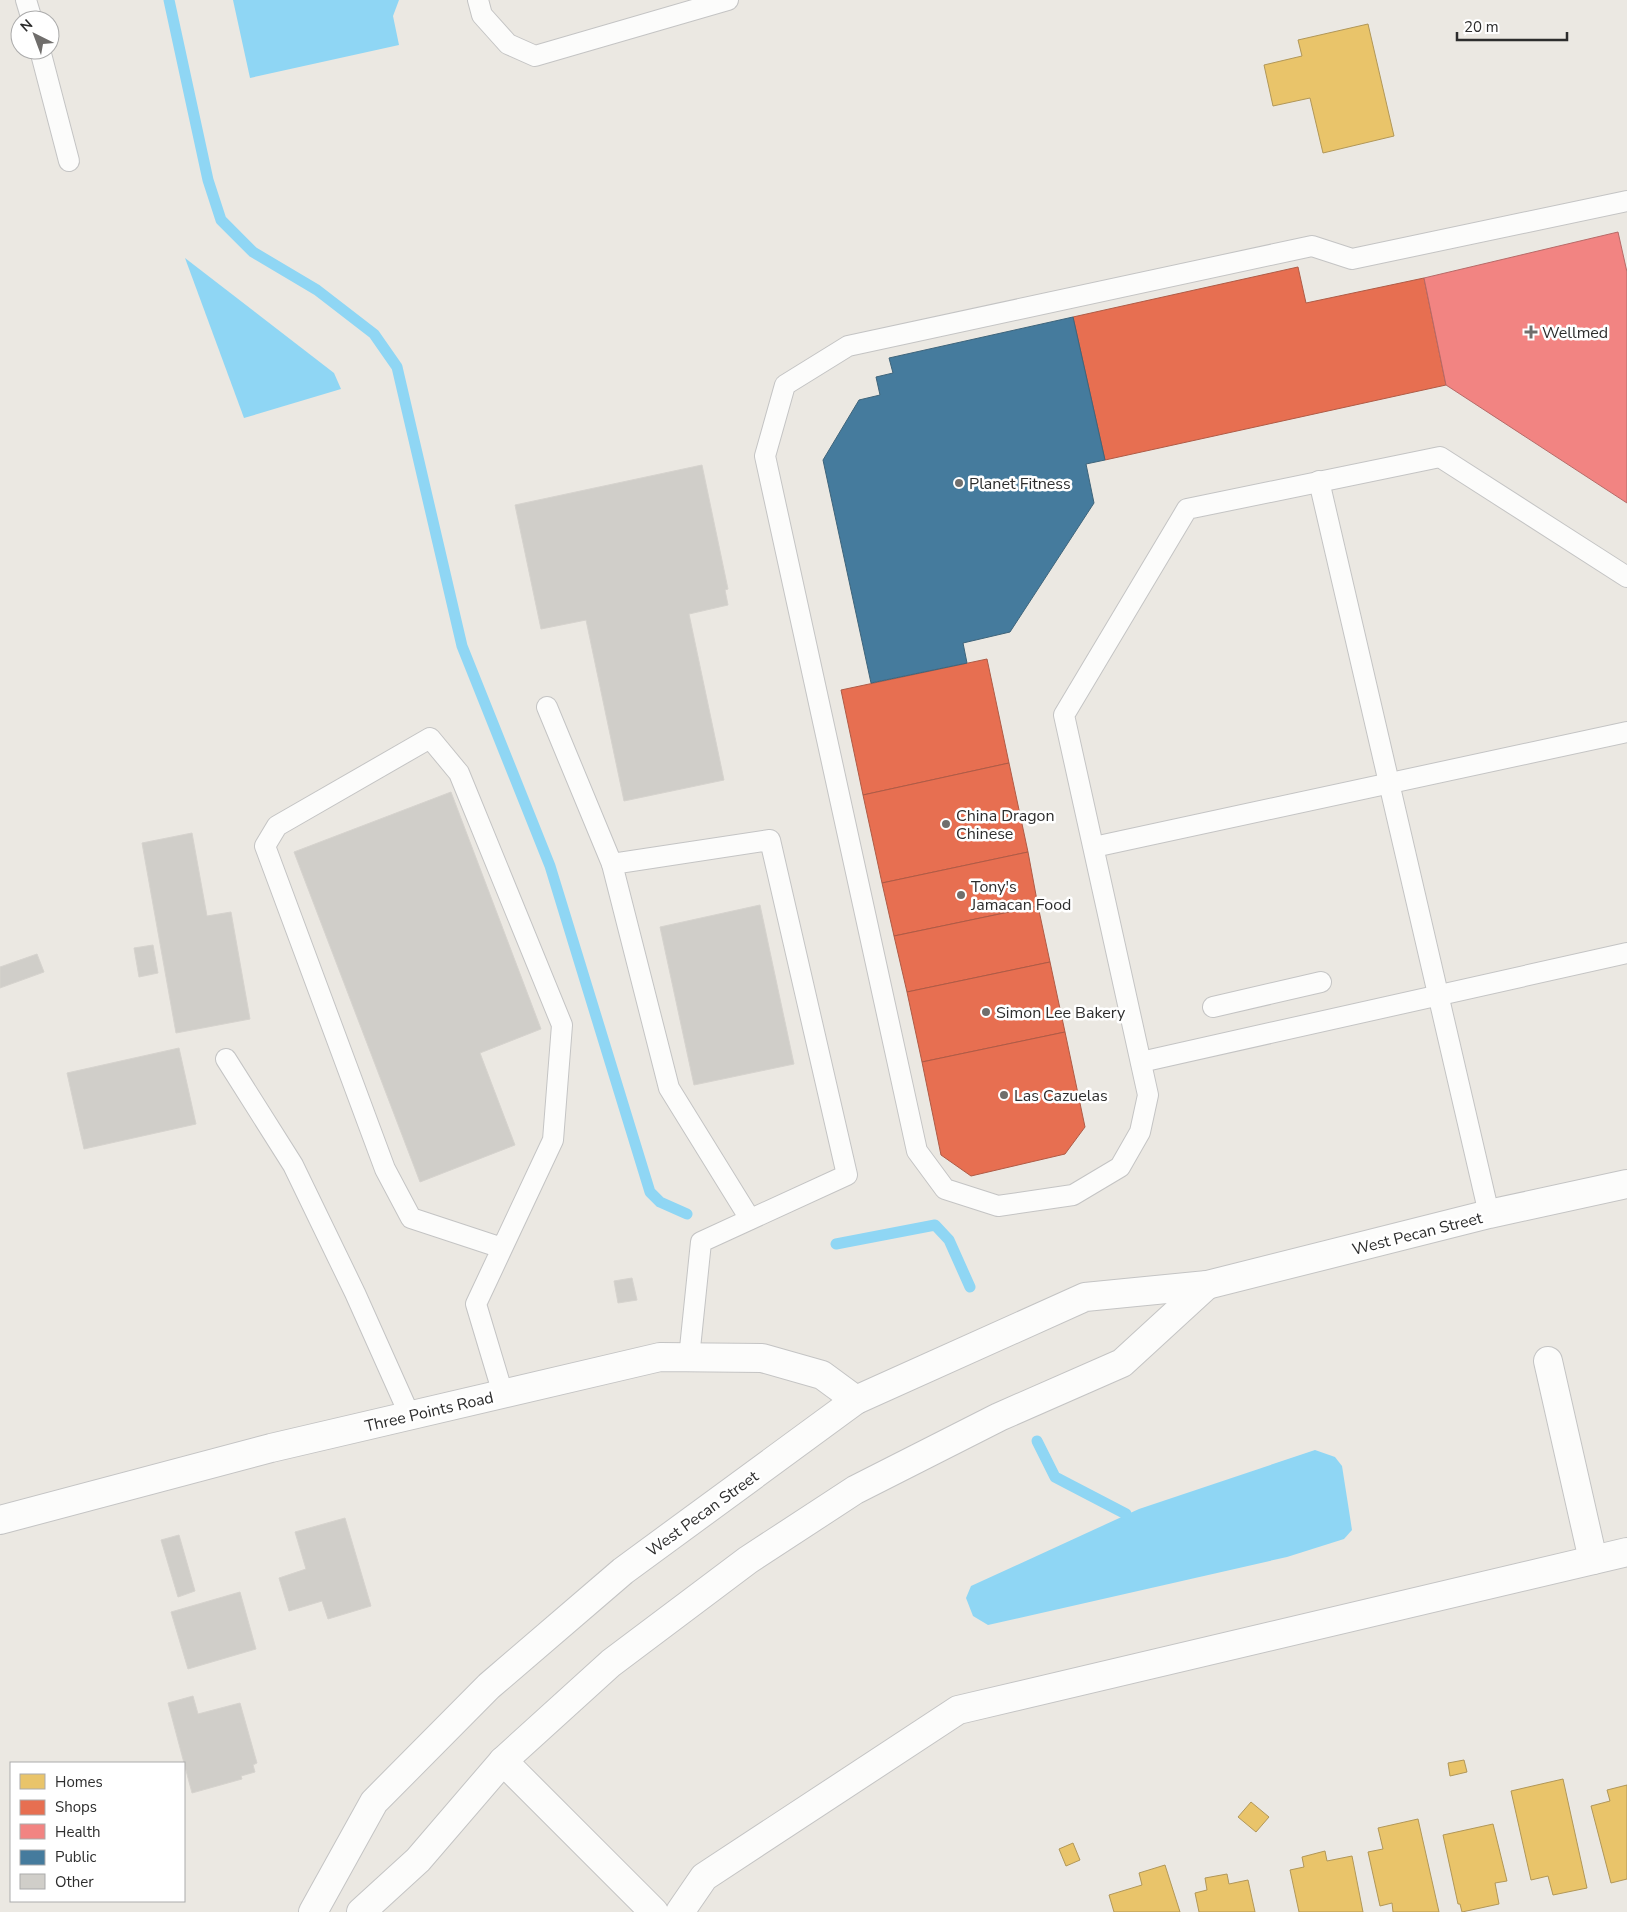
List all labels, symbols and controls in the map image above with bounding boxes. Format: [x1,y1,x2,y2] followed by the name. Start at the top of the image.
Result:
[10,10,60,60] north arrow
[1457,10,1567,42] scale bar
[16,15,37,36] text: N
[1464,17,1499,37] text: 20 m
[1542,322,1608,344] place label: Wellmed
[1524,325,1538,339] marker: Wellmed
[969,473,1071,495] place label: Planet Fitness
[953,477,965,489] marker: Planet Fitness
[956,805,1055,845] place label: China Dragon Chinese
[940,818,952,830] marker: China Dragon Chinese
[970,876,1071,916] place label: Tony's Jamacan Food
[955,889,967,901] marker: Tony's Jamacan Food
[996,1002,1126,1024] place label: Simon Lee Bakery
[980,1006,992,1018] marker: Simon Lee Bakery
[1014,1085,1108,1107] place label: Las Cazuelas
[998,1089,1010,1101] marker: Las Cazuelas
[1350,1207,1485,1261] street label: West Pecan Street
[363,1386,496,1437] street label: Three Points Road
[642,1465,763,1562] street label: West Pecan Street
[10,1762,185,1902] legend
[55,1772,103,1792] text: Homes
[55,1797,97,1817] text: Shops
[55,1822,100,1842] text: Health
[55,1847,96,1867] text: Public
[55,1872,94,1892] text: Other

